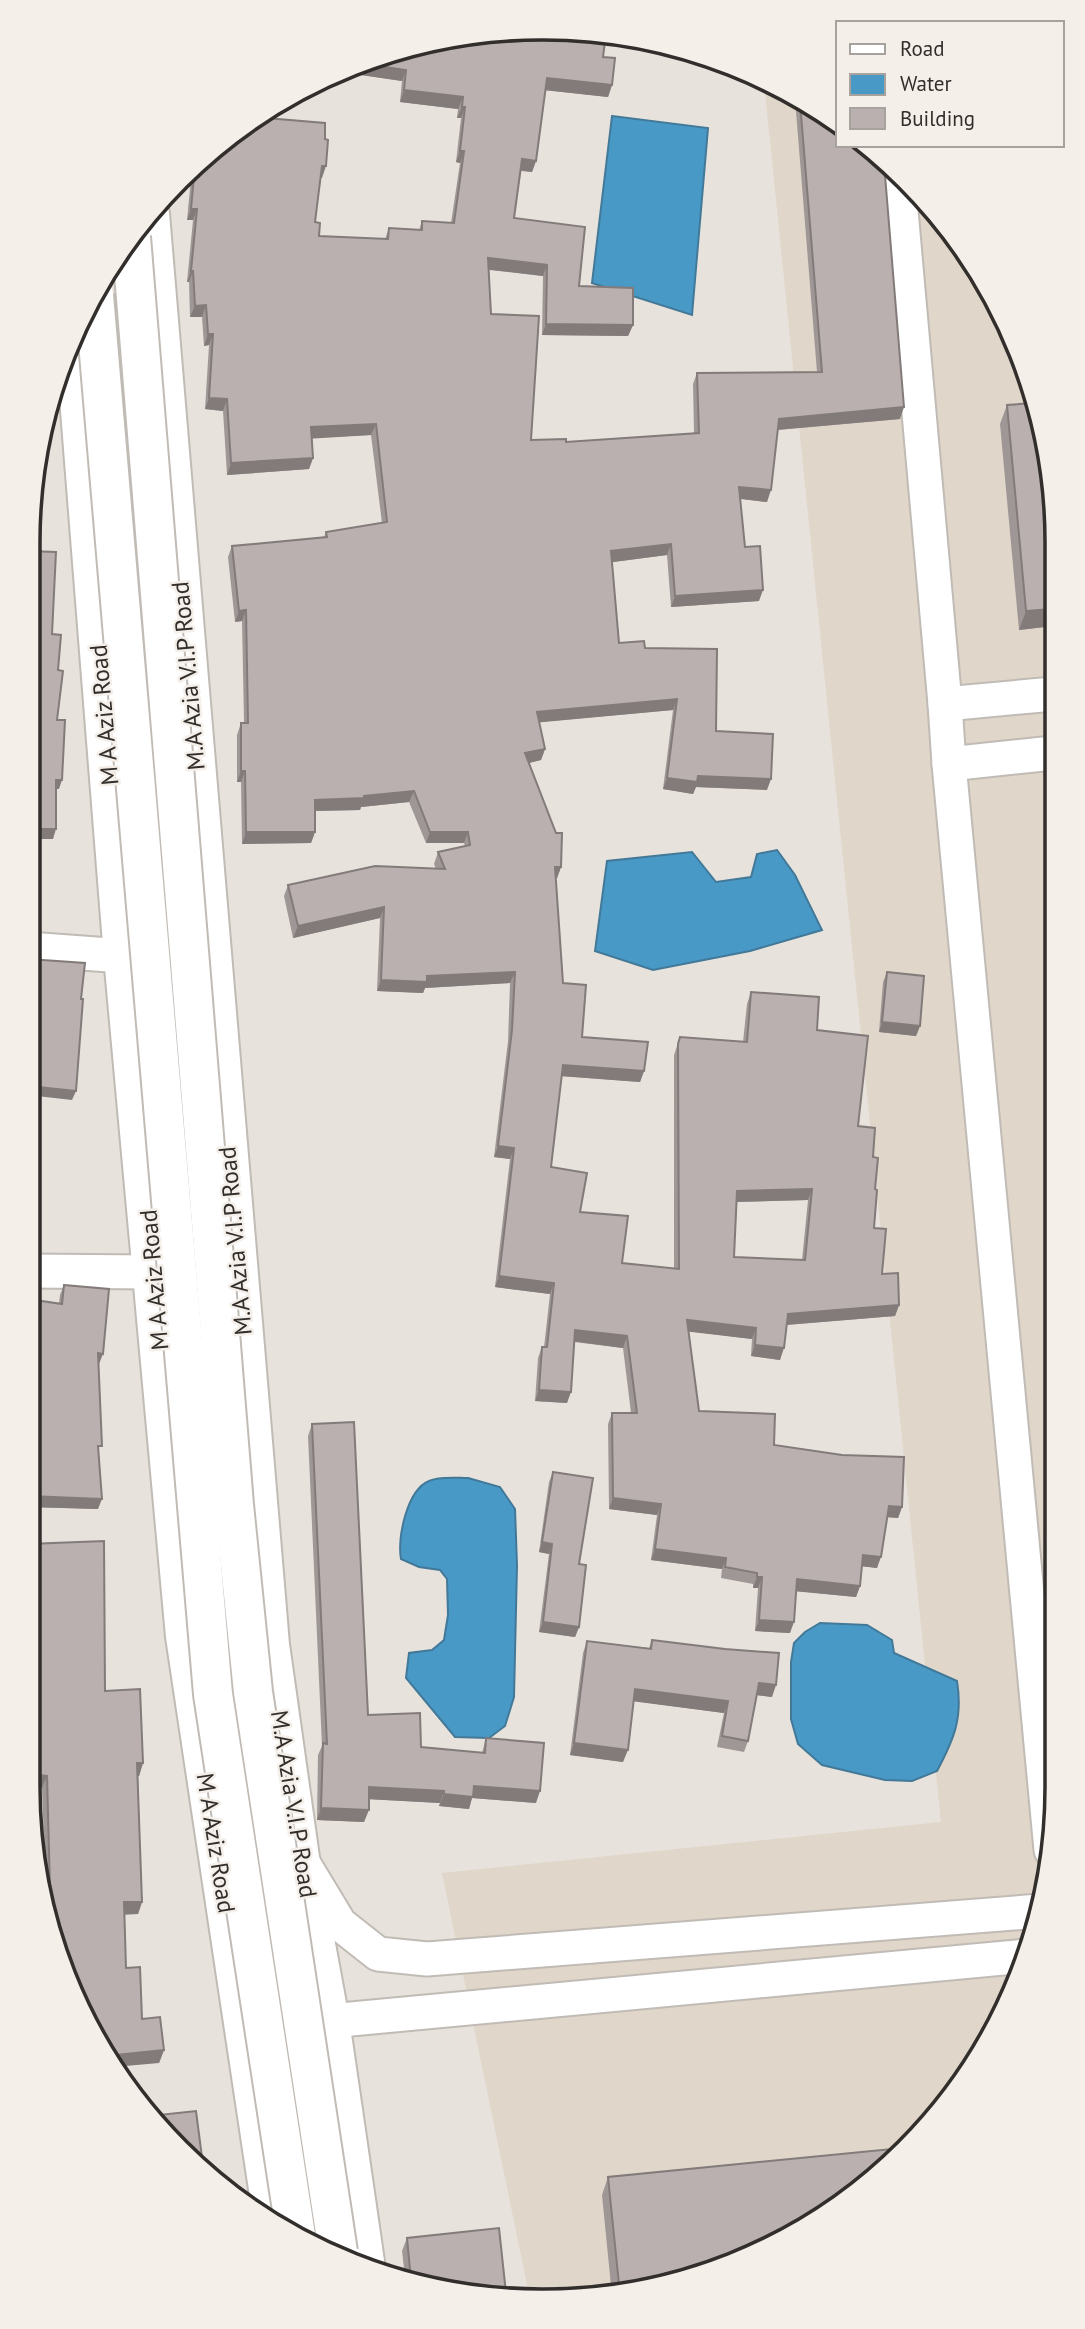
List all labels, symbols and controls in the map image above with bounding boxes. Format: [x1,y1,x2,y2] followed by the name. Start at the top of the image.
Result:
[836,21,1064,147] legend
[900,35,944,62] text: Road
[900,70,952,97] text: Water
[900,105,975,132] text: Building
[164,580,212,772] street label: M.A Azia V.I.P Road
[82,643,126,787] street label: M A Aziz Road
[211,1145,259,1337] street label: M.A Azia V.I.P Road
[132,1208,176,1352] street label: M A Aziz Road
[264,1708,324,1900] street label: M.A Azia V.I.P Road
[190,1771,242,1915] street label: M A Aziz Road

